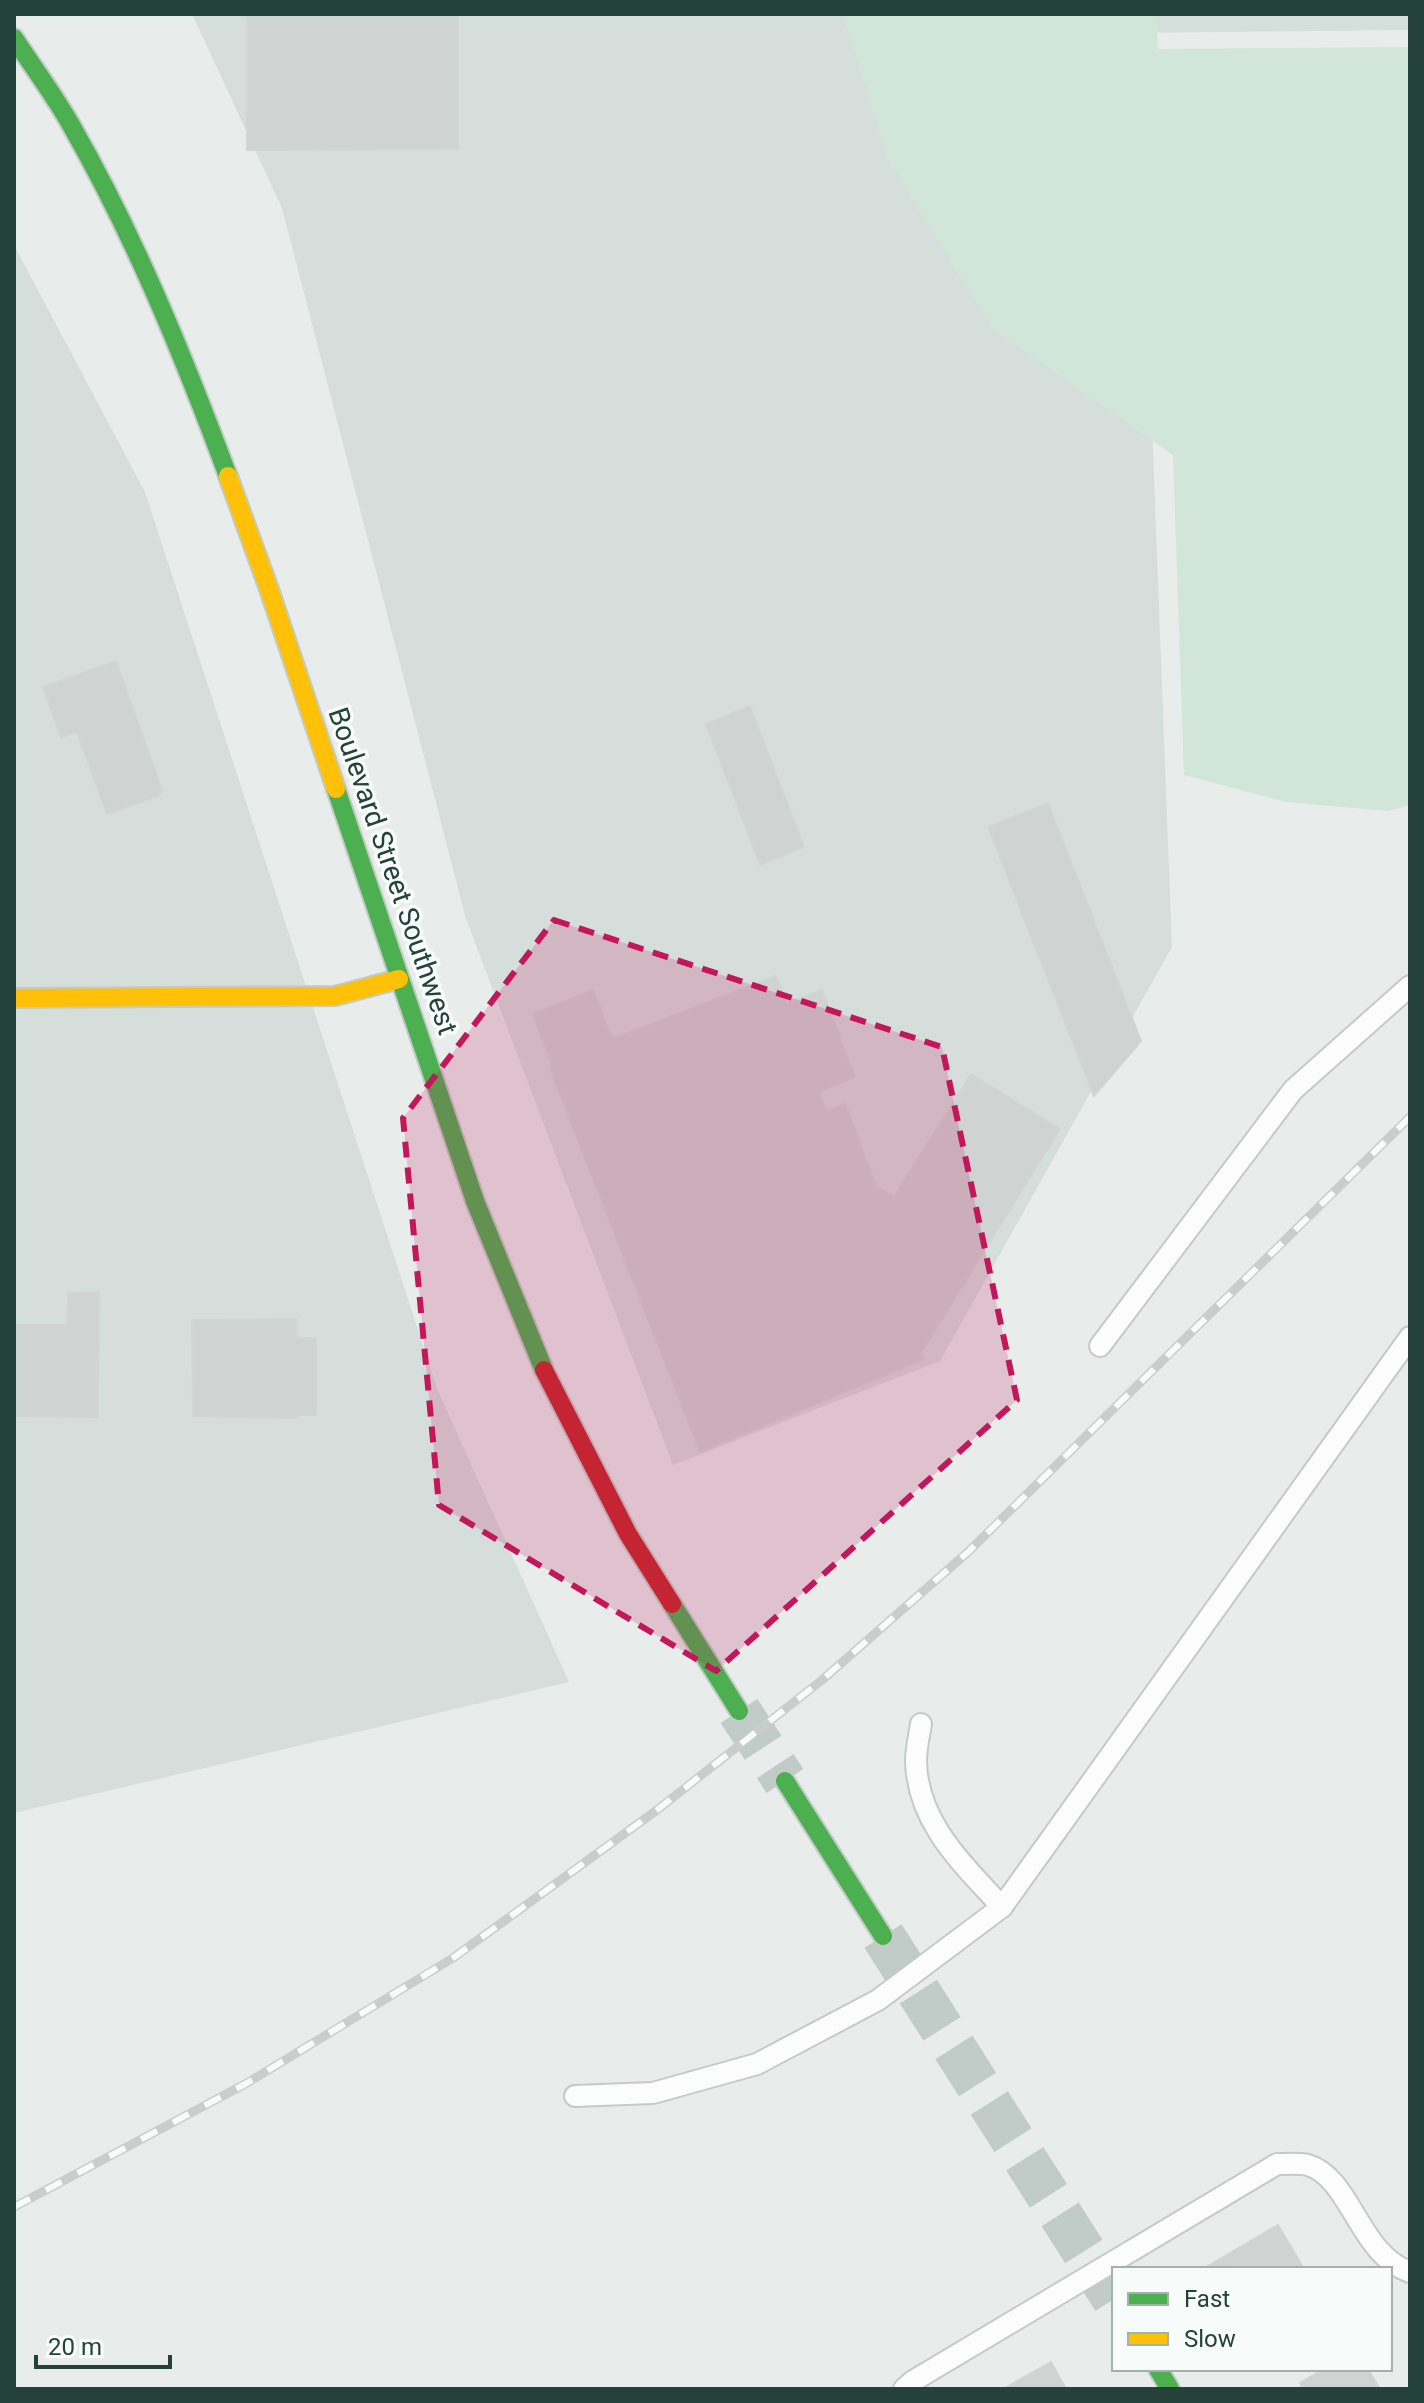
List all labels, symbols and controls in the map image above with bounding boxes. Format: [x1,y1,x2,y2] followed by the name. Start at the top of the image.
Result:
[321,703,465,1039] street label: Boulevard Street Southwest
[1112,2267,1392,2371] legend
[1184,2285,1230,2313] text: Fast
[36,2319,170,2369] scale bar
[1184,2325,1236,2353] text: Slow
[48,2333,102,2361] text: 20 m

